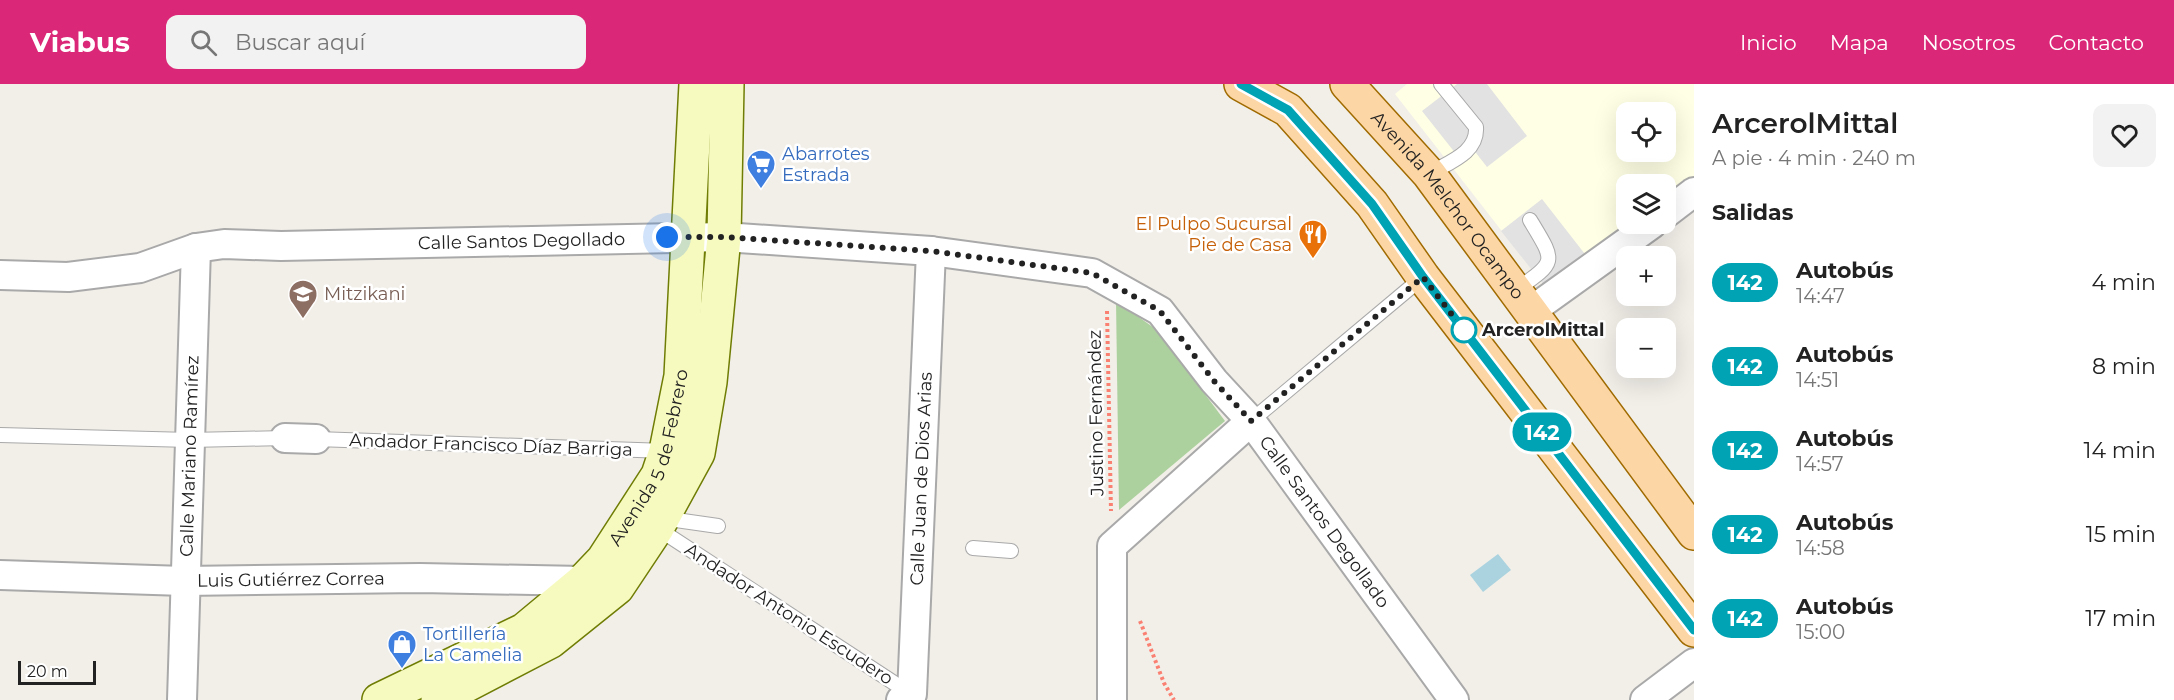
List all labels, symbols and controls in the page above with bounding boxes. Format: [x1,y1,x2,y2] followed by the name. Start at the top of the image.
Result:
[166,15,586,69] search box
[30,25,130,59] text: Viabus
[187,26,220,59] icon: search
[235,29,366,56] text: Buscar aquí
[1740,30,1797,55] text: Inicio
[1830,30,1889,55] text: Mapa
[1922,30,2015,55] text: Nosotros
[2048,30,2144,55] text: Contacto
[1616,102,1676,378] map controls
[1616,102,1676,162] button: locate
[2093,104,2156,167] button: heart
[1712,106,1898,140] text: ArcerolMittal
[1366,107,1529,304] street label: Avenida Melchor Ocampo
[782,143,870,186] place label: Abarrotes Estrada
[1712,146,1916,170] text: A pie · 4 min · 240 m
[745,148,777,190] supermarket icon: Abarrotes Estrada
[1616,174,1676,234] button: layers
[1712,199,1793,226] text: Salidas
[1136,213,1292,256] place label: El Pulpo Sucursal Pie de Casa
[1297,218,1329,260] restaurant icon: El Pulpo Sucursal Pie de Casa
[652,222,682,252] your location
[418,228,625,254] street label: Calle Santos Degollado
[1616,246,1676,306] button: +
[1796,257,1893,284] text: Autobús
[2092,269,2156,296] text: 4 min
[1727,270,1763,295] text: 142
[287,278,319,320] school or university icon: Mitzikani
[324,283,405,305] place label: Mitzikani
[1796,284,1845,308] text: 14:47
[1451,317,1477,343] marker: ArcerolMittal
[1616,318,1676,378] button: −
[1481,319,1604,341] place label: ArcerolMittal
[1084,330,1108,497] street label: Justino Fernández
[1796,341,1893,368] text: Autobús
[2092,353,2156,380] text: 8 min
[1727,354,1763,379] text: 142
[175,355,204,557] street label: Calle Mariano Ramírez
[1796,368,1839,392] text: 14:51
[604,369,692,550] street label: Avenida 5 de Febrero
[906,371,937,586] street label: Calle Juan de Dios Arias
[1508,412,1576,452] line badge: 142
[1524,420,1560,445] text: 142
[1796,425,1893,452] text: Autobús
[349,429,633,461] street label: Andador Francisco Díaz Barriga
[1255,432,1394,612] street label: Calle Santos Degollado
[2084,437,2156,464] text: 14 min
[1727,438,1763,463] text: 142
[1796,452,1844,476] text: 14:57
[1796,509,1893,536] text: Autobús
[2086,521,2156,548] text: 15 min
[1727,522,1763,547] text: 142
[1796,536,1845,560] text: 14:58
[681,538,897,690] street label: Andador Antonio Escudero
[197,567,385,592] street label: Luis Gutiérrez Correa
[1796,593,1893,620] text: Autobús
[2085,605,2156,632] text: 17 min
[1727,606,1763,631] text: 142
[1796,620,1845,644] text: 15:00
[423,623,522,666] place label: Tortillería La Camelia
[386,628,418,670] shop icon: Tortillería La Camelia
[18,658,96,686] scale bar
[27,662,68,681] text: 20 m

